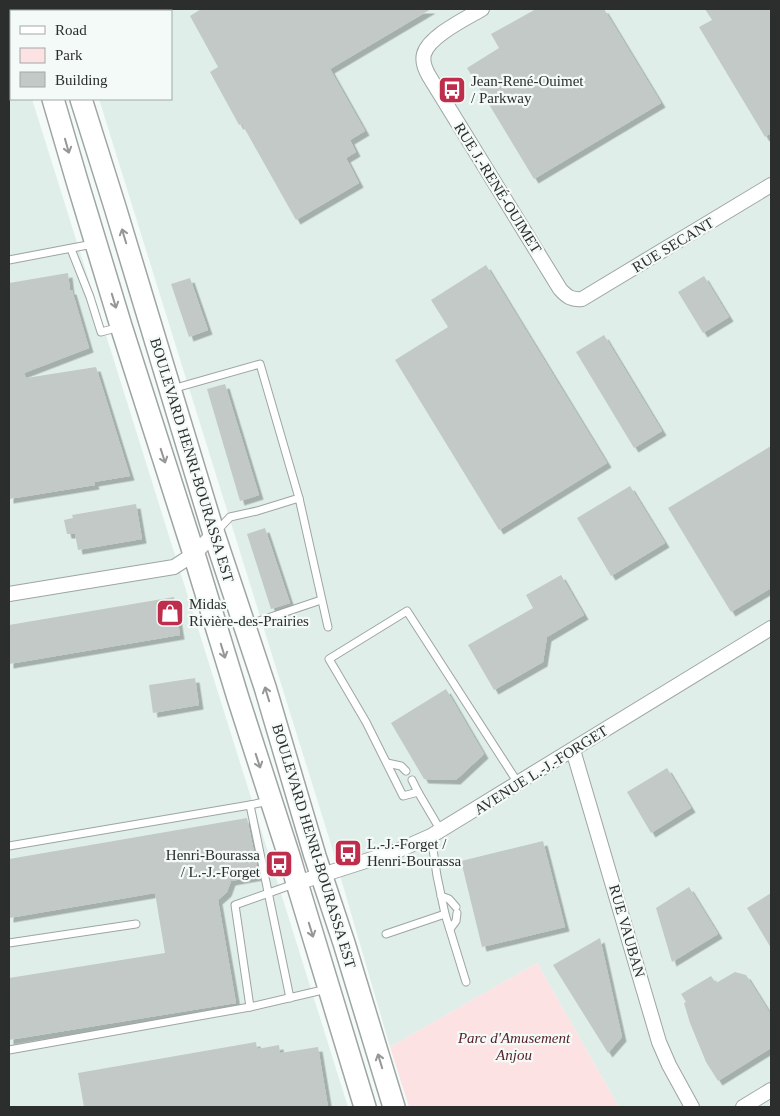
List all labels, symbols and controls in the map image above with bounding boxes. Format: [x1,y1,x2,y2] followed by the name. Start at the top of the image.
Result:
[10,10,172,100] legend
[55,22,87,38] text: Road
[55,47,83,63] text: Park
[55,72,108,88] text: Building
[471,73,584,106] place label: Jean-René-Ouimet / Parkway
[437,75,467,105] bus stop icon: Jean-René-Ouimet / Parkway
[451,120,545,256] street label: RUE J.-RENÉ-OUIMET
[62,137,72,153] one-way arrow
[629,214,717,276] street label: RUE SECANT
[119,229,128,245] one-way arrow
[109,293,119,309] one-way arrow
[147,336,237,584] street label: BOULEVARD HENRI-BOURASSA EST
[159,448,168,463] one-way arrow
[189,596,309,629] place label: Midas Rivière-des-Prairies
[155,598,185,628] shop icon: Midas Rivière-des-Prairies
[219,642,229,658] one-way arrow
[261,686,271,702] one-way arrow
[269,722,359,970] street label: BOULEVARD HENRI-BOURASSA EST
[471,722,611,818] street label: AVENUE L.-J.-FORGET
[254,753,264,769] one-way arrow
[367,836,461,869] place label: L.-J.-Forget / Henri-Bourassa
[333,838,363,868] bus stop icon: L.-J.-Forget / Henri-Bourassa
[166,847,261,880] place label: Henri-Bourassa / L.-J.-Forget
[264,849,294,879] bus stop icon: Henri-Bourassa / L.-J.-Forget
[606,883,648,979] street label: RUE VAUBAN
[306,922,316,938] one-way arrow
[457,1030,571,1063] park label: Parc d'Amusement Anjou
[374,1053,384,1069] one-way arrow

